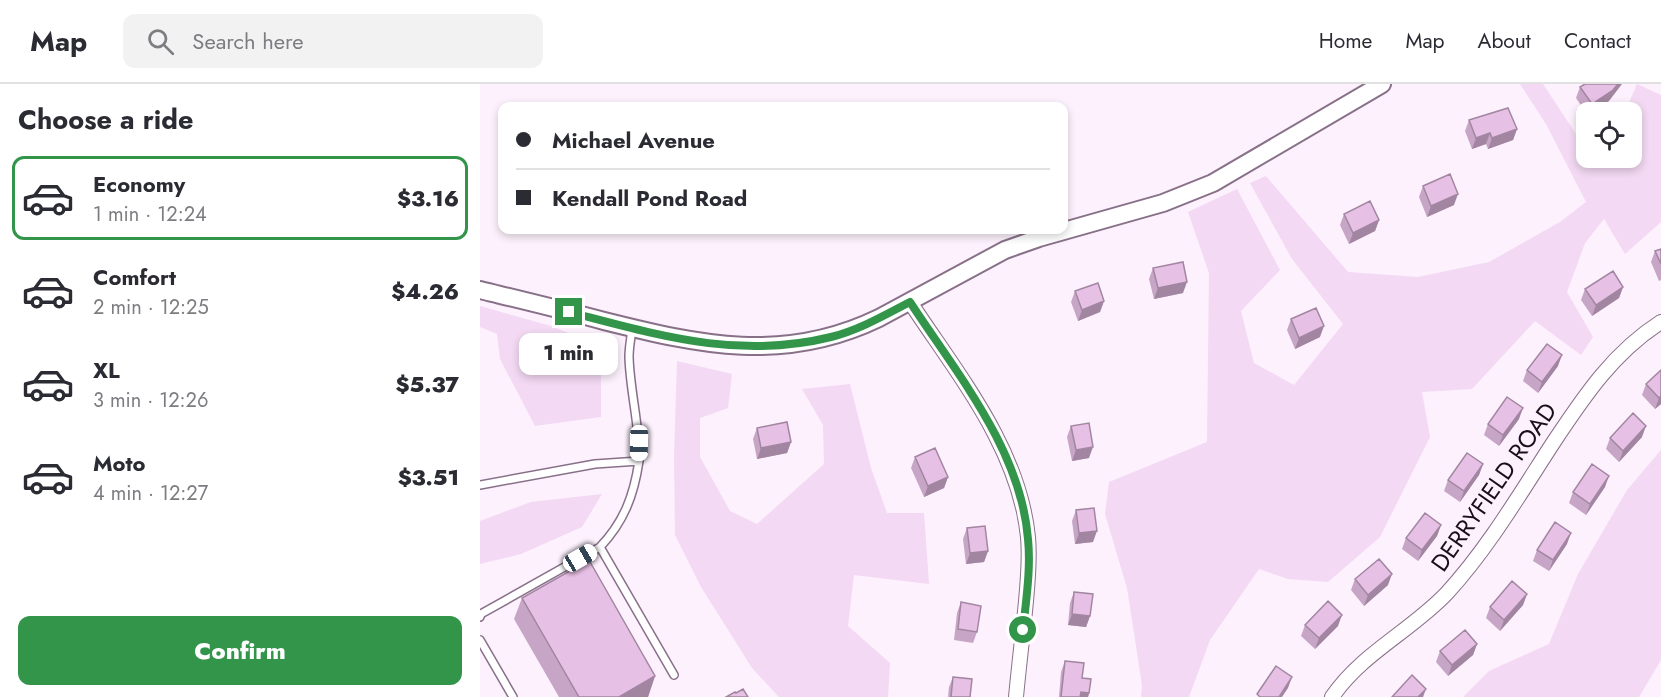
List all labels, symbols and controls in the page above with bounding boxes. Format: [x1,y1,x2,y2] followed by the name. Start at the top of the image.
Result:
[123,14,543,68] search box
[30,21,87,62] text: Map
[144,25,177,58] icon: search
[192,25,304,57] text: Search here
[1319,26,1372,56] text: Home
[1405,26,1445,56] text: Map
[1478,26,1531,56] text: About
[1564,26,1631,56] text: Contact
[18,100,193,139] text: Choose a ride
[1576,102,1642,168] map controls
[1576,102,1642,168] button: locate
[552,124,715,156] text: Michael Avenue
[93,168,185,200] text: Economy
[21,171,75,225] icon: car
[397,182,459,214] text: $3.16
[552,182,747,214] text: Kendall Pond Road
[93,200,207,229] text: 1 min · 12:24
[93,261,176,293] text: Comfort
[21,264,75,318] icon: car
[391,275,459,307] text: $4.26
[93,293,209,322] text: 2 min · 12:25
[555,298,582,325] route end
[520,333,618,375] callout: 1 min
[543,339,594,368] text: 1 min
[93,354,120,386] text: XL
[21,357,75,411] icon: car
[396,368,459,400] text: $5.37
[93,386,209,415] text: 3 min · 12:26
[1422,395,1565,578] street label: DERRYFIELD ROAD
[630,425,648,461] car
[93,447,146,479] text: Moto
[21,450,75,504] icon: car
[398,461,459,493] text: $3.51
[93,479,208,508] text: 4 min · 12:27
[560,541,600,575] car
[18,616,462,685] button: Confirm
[1009,616,1036,643] route start

